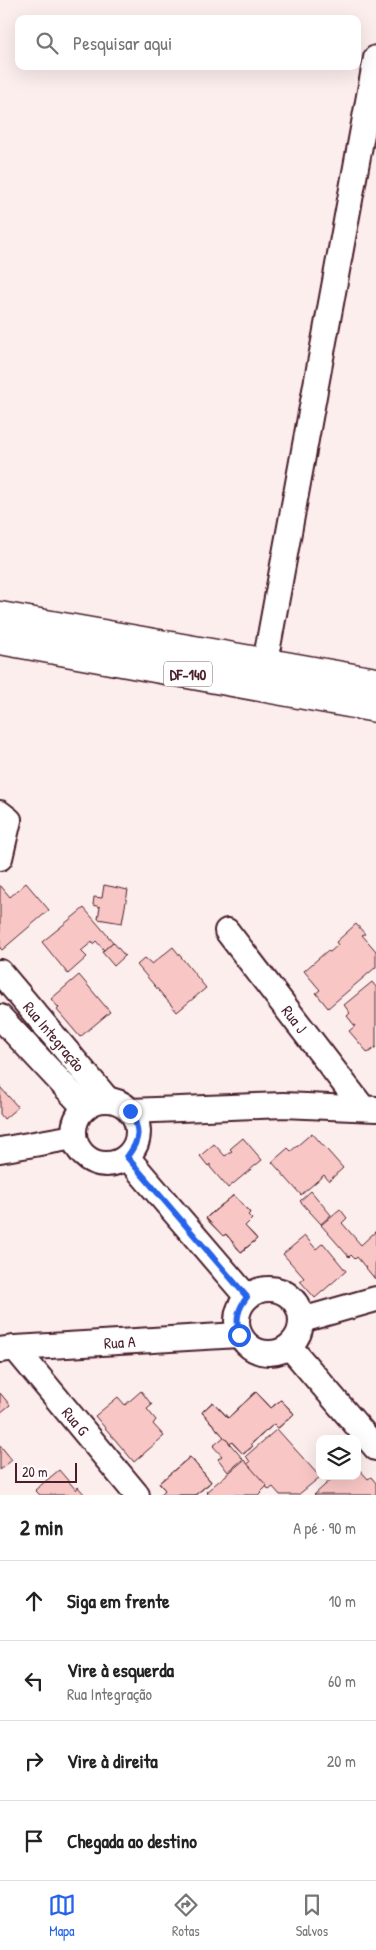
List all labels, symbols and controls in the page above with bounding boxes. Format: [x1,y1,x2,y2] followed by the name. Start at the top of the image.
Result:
[15,15,361,70] search box
[33,29,61,57] icon: search
[73,30,172,56] text: Pesquisar aqui
[164,662,212,686] road number: DF-140
[18,997,90,1076] street label: Rua Integração
[277,1001,312,1038] street label: Rua J
[119,1100,142,1123] route end
[228,1324,251,1347] route start
[103,1330,136,1354] street label: Rua A
[57,1402,94,1440] street label: Rua G
[316,1435,361,1480] map controls
[316,1435,361,1480] button: layers
[15,1460,78,1483] scale bar
[22,1462,48,1481] text: 20 m
[20,1513,63,1542] text: 2 min
[293,1517,356,1539] text: A pé · 90 m
[20,1587,48,1615] icon: ahead
[67,1588,170,1614] text: Siga em frente
[328,1590,356,1612] text: 10 m
[67,1657,174,1683] text: Vire à esquerda
[20,1667,48,1695] icon: left
[328,1670,356,1692] text: 60 m
[67,1683,152,1705] text: Rua Integração
[20,1747,48,1775] icon: right
[67,1748,158,1774] text: Vire à direita
[327,1750,356,1772] text: 20 m
[20,1827,48,1855] icon: arrive
[67,1828,197,1854] text: Chegada ao destino
[48,1891,76,1940] tab: Mapa
[172,1891,200,1940] tab: Rotas
[296,1891,328,1940] tab: Salvos

